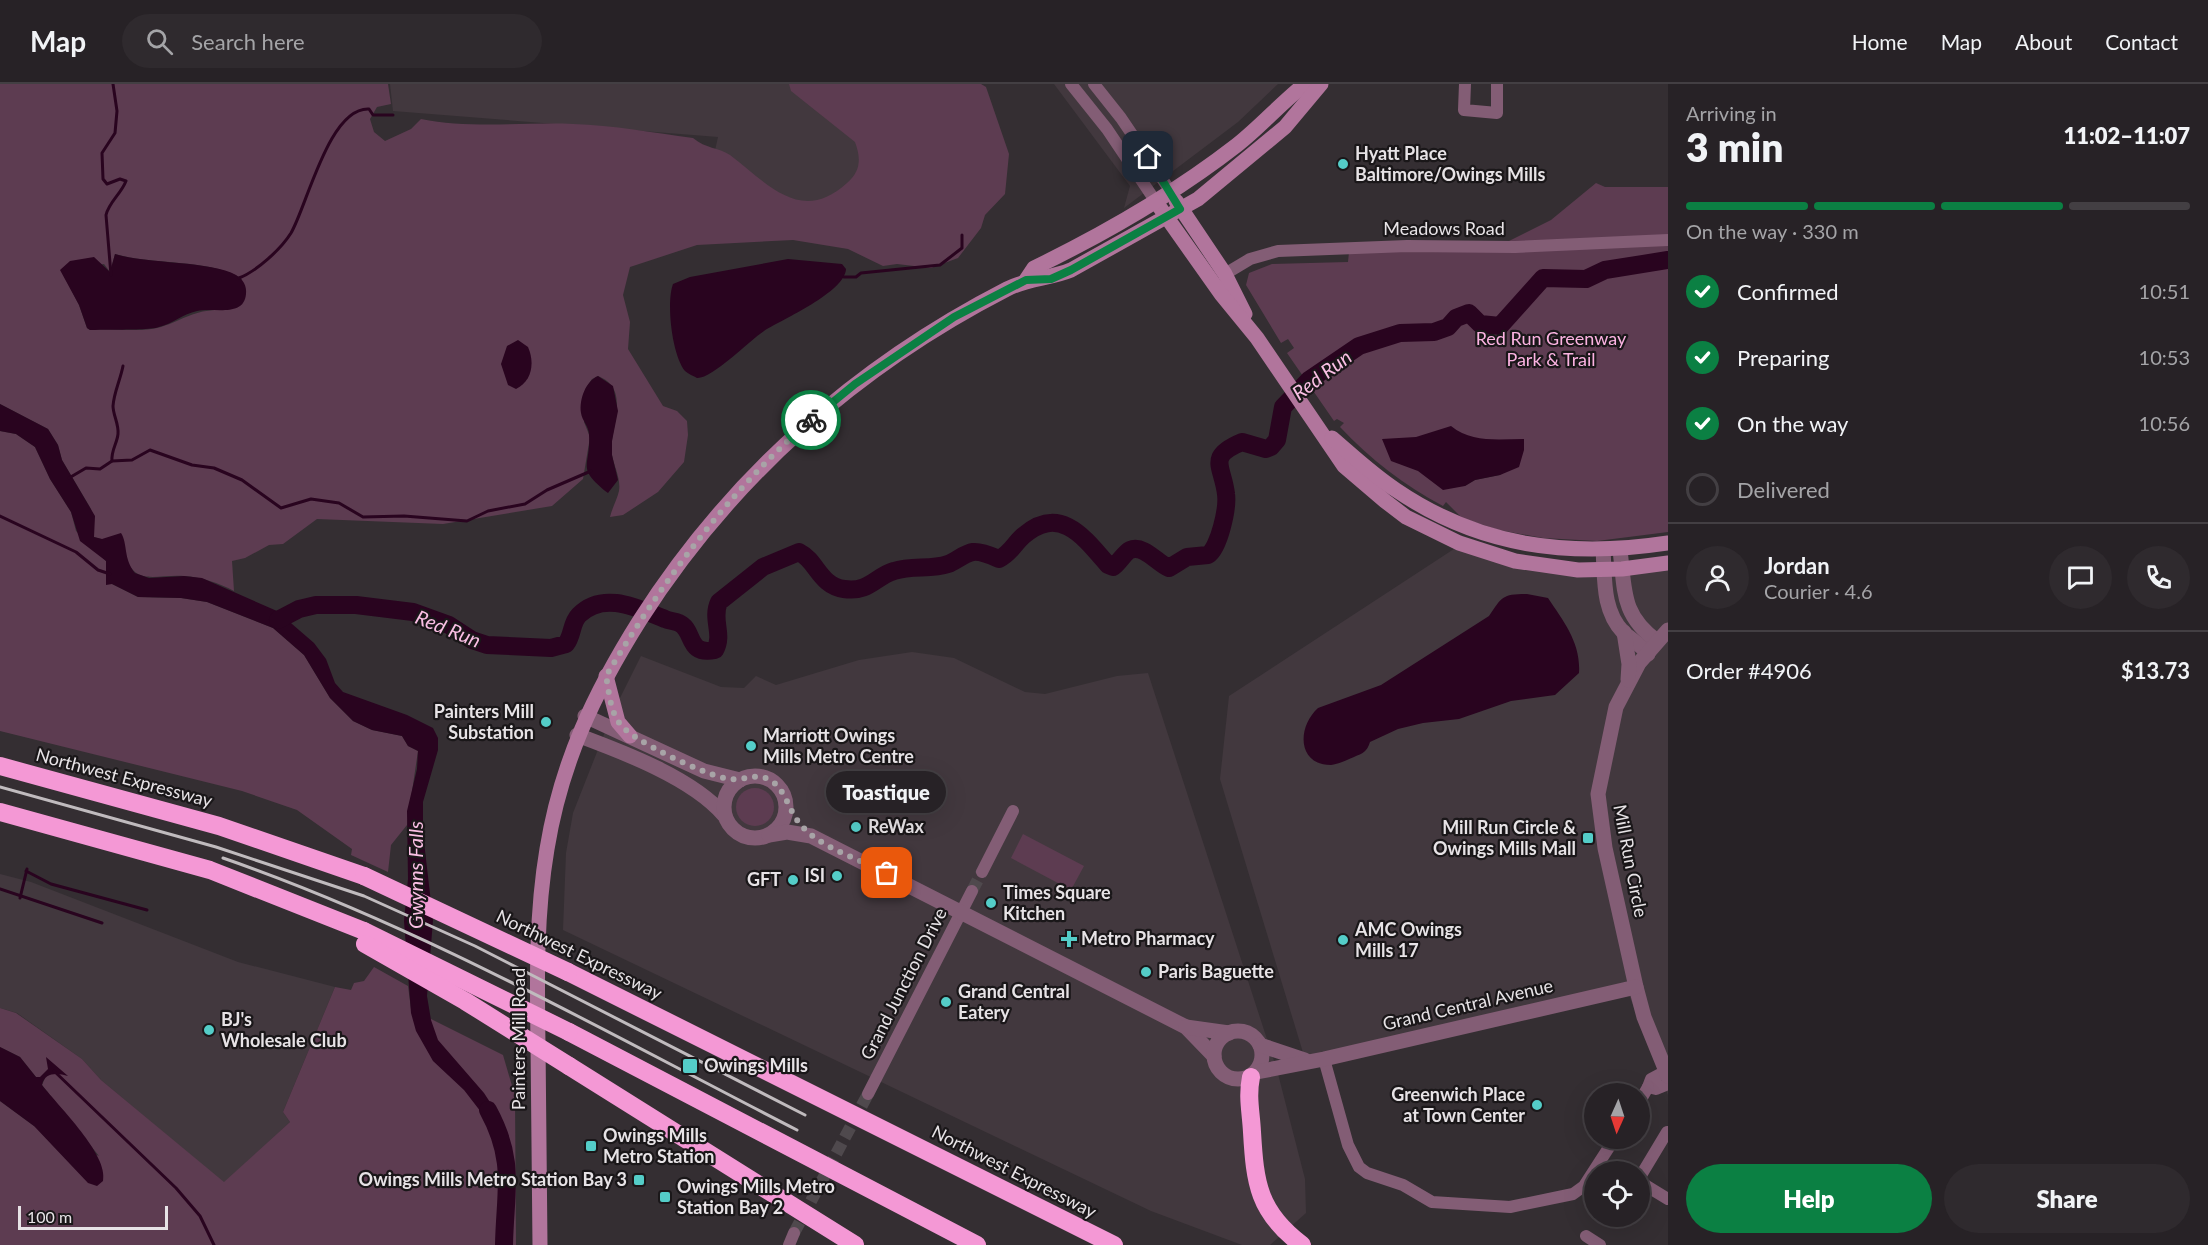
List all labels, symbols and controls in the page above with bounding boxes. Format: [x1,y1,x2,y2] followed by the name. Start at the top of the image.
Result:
[122,14,542,68] search box
[30,24,86,58] text: Map
[143,25,176,58] icon: search
[191,28,305,55] text: Search here
[1852,29,1908,54] text: Home
[1941,29,1982,54] text: Map
[2015,29,2072,54] text: About
[2105,29,2178,54] text: Contact
[1686,101,1777,125] text: Arriving in
[2064,122,2190,149] text: 11:02–11:07
[1686,124,1783,170] text: 3 min
[1122,131,1173,182] pin
[1131,140,1164,173] icon: home
[1355,142,1545,185] place label: Hyatt Place Baltimore/Owings Mills
[1336,157,1350,171] marker: Hyatt Place Baltimore/Owings Mills
[1383,217,1505,239] street label: Meadows Road
[1686,219,1859,243] text: On the way · 330 m
[1686,275,1719,308] icon: check
[1737,278,1839,305] text: Confirmed
[2139,279,2190,303] text: 10:51
[1476,327,1627,370] park label: Red Run Greenway Park & Trail
[1686,341,1719,374] icon: check
[1287,344,1356,404] water label: Red Run
[1737,344,1829,371] text: Preparing
[2139,345,2190,369] text: 10:53
[781,390,841,450] courier
[795,404,828,437] icon: bike
[1686,407,1719,440] icon: check
[1737,410,1848,437] text: On the way
[2139,411,2190,435] text: 10:56
[1737,476,1830,503] text: Delivered
[1686,546,1749,609] button: person
[2049,546,2112,609] button: chat
[2127,546,2190,609] button: phone
[1764,552,1830,579] text: Jordan
[1764,579,1873,603] text: Courier · 4.6
[412,604,485,652] water label: Red Run
[1686,657,1812,684] text: Order #4906
[2121,657,2190,684] text: $13.73
[434,700,534,743] place label: Painters Mill Substation
[539,715,553,729] marker: Painters Mill Substation
[763,724,914,767] place label: Marriott Owings Mills Metro Centre
[744,739,758,753] marker: Marriott Owings Mills Metro Centre
[34,743,216,811] street label: Northwest Expressway
[827,771,947,813] callout: Toastique
[842,780,930,804] text: Toastique
[1609,803,1653,919] street label: Mill Run Circle
[868,815,924,837] place label: ReWax
[1433,816,1576,859] place label: Mill Run Circle & Owings Mills Mall
[849,820,863,834] marker: ReWax
[403,821,427,929] water label: Gwynns Falls
[1581,831,1595,845] marker: Mill Run Circle & Owings Mills Mall
[861,847,912,898] pin
[870,856,903,889] icon: bag
[804,864,825,886] place label: ISI
[747,868,781,890] place label: GFT
[830,869,844,883] marker: ISI
[786,873,800,887] marker: GFT
[1003,881,1111,924] place label: Times Square Kitchen
[984,896,998,910] marker: Times Square Kitchen
[493,904,667,1004] street label: Northwest Expressway
[855,904,951,1063] street label: Grand Junction Drive
[1354,918,1462,961] place label: AMC Owings Mills 17
[1081,927,1215,949] place label: Metro Pharmacy
[1062,932,1076,946] marker: Metro Pharmacy
[1336,933,1350,947] marker: AMC Owings Mills 17
[1158,960,1274,982] place label: Paris Baguette
[1139,965,1153,979] marker: Paris Baguette
[507,968,529,1110] street label: Painters Mill Road
[1381,974,1555,1034] street label: Grand Central Avenue
[958,980,1070,1023] place label: Grand Central Eatery
[939,995,953,1009] marker: Grand Central Eatery
[221,1008,347,1051] place label: BJ's Wholesale Club
[202,1023,216,1037] marker: BJ's Wholesale Club
[704,1054,808,1076] place label: Owings Mills
[681,1057,699,1075] marker: Owings Mills
[1391,1083,1525,1126] place label: Greenwich Place at Town Center
[1584,1083,1650,1149] north arrow
[1584,1083,1650,1227] map controls
[1530,1098,1544,1112] marker: Greenwich Place at Town Center
[928,1120,1101,1223] street label: Northwest Expressway
[603,1124,714,1167] place label: Owings Mills Metro Station
[584,1139,598,1153] marker: Owings Mills Metro Station
[1584,1161,1650,1227] button: locate
[1686,1164,1932,1233] button: Help
[1944,1164,2190,1233] button: Share
[359,1168,627,1190] place label: Owings Mills Metro Station Bay 3
[632,1173,646,1187] marker: Owings Mills Metro Station Bay 3
[677,1175,835,1218] place label: Owings Mills Metro Station Bay 2
[658,1190,672,1204] marker: Owings Mills Metro Station Bay 2
[18,1203,168,1230] scale bar
[27,1207,72,1226] text: 100 m

